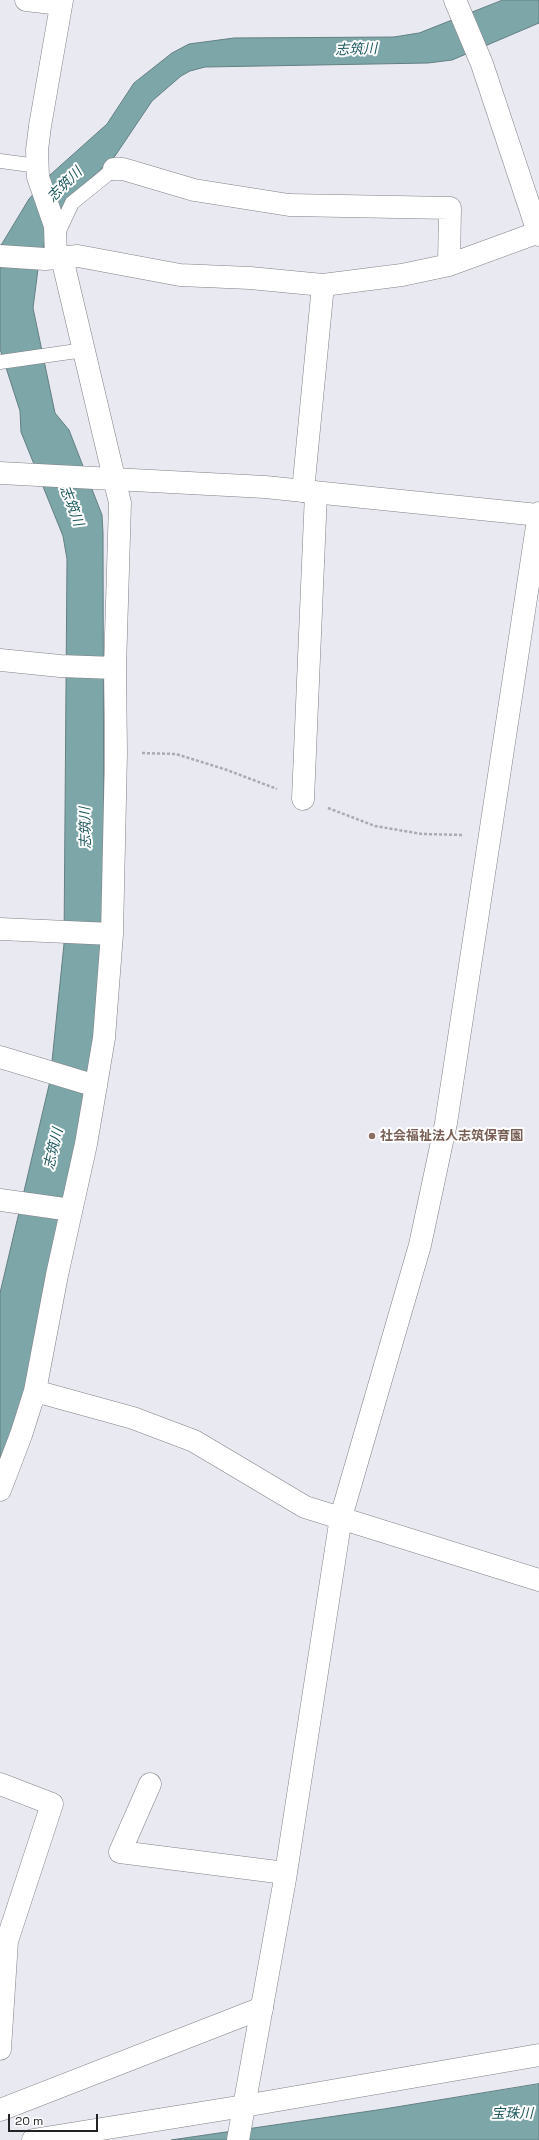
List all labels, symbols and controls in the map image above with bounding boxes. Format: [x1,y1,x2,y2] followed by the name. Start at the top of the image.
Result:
[335,41,377,59] water label: 志筑川
[44,164,86,206] water label: 志筑川
[56,483,86,529] water label: 志筑川
[77,807,95,849] water label: 志筑川
[41,1127,67,1171] water label: 志筑川
[380,1128,523,1144] place label: 社会福祉法人志筑保育園
[367,1131,377,1141] marker: 社会福祉法人志筑保育園
[10,2106,100,2132] scale bar
[491,2106,533,2122] water label: 宝珠川
[15,2113,43,2129] text: 20 m

